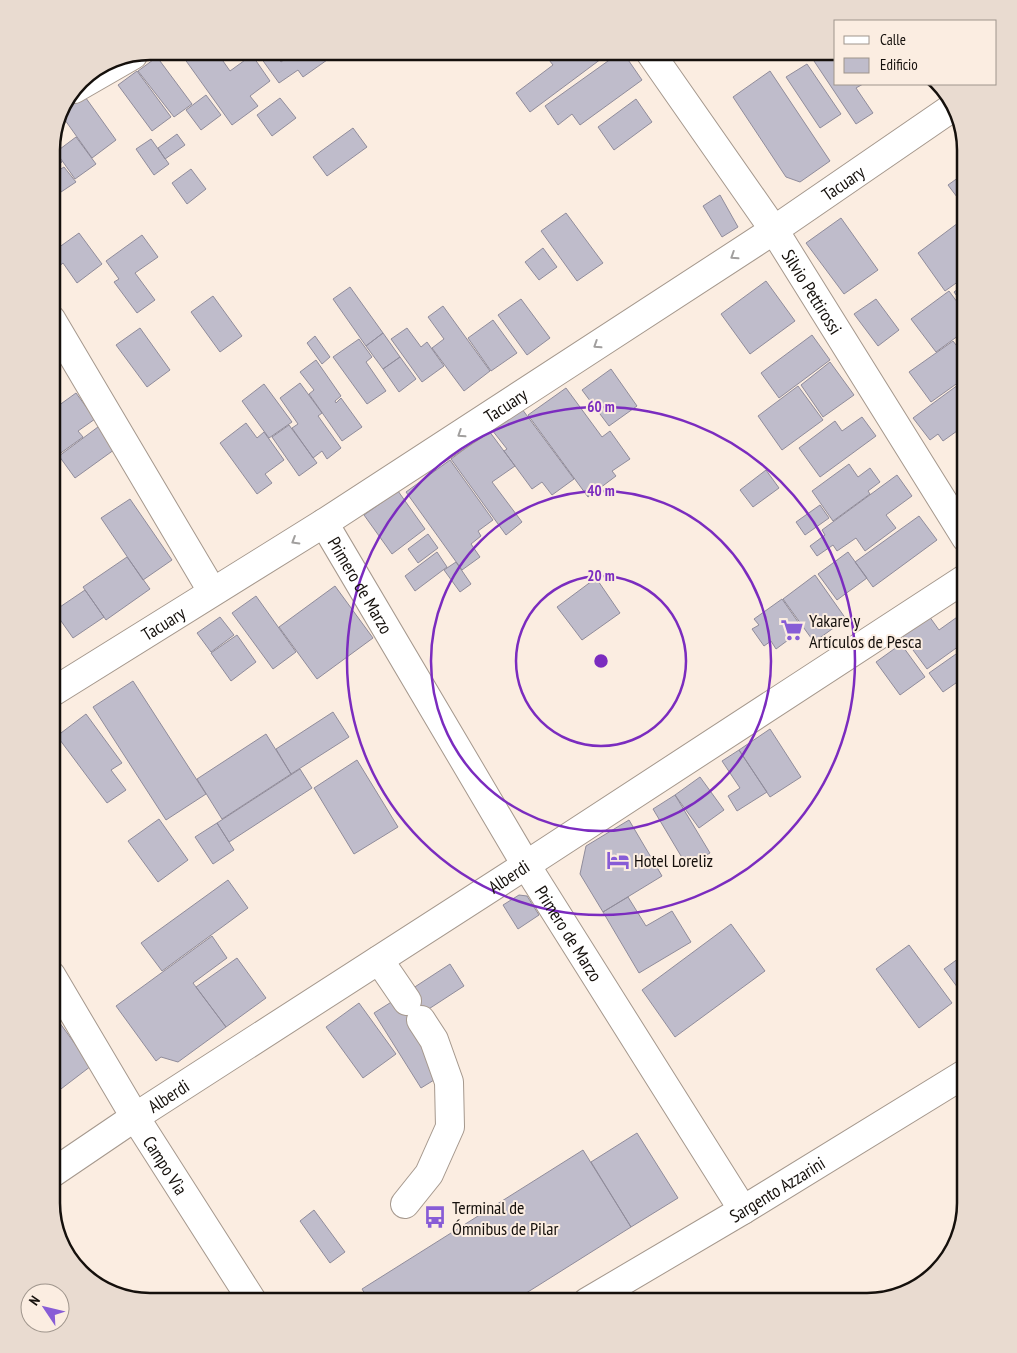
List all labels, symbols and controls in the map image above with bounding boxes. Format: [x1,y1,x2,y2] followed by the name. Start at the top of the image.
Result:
[834,20,997,85] legend
[880,30,906,49] text: Calle
[880,55,918,74] text: Edificio
[817,160,869,206] street label: Tacuary
[777,245,848,338] street label: Silvio Pettirossi
[730,250,739,259] one-way arrow
[594,339,603,348] one-way arrow
[479,382,531,427] street label: Tacuary
[587,397,615,416] text: 60 m
[458,427,467,437] one-way arrow
[587,481,615,500] text: 40 m
[323,532,398,638] street label: Primero de Marzo
[292,534,301,544] one-way arrow
[587,566,615,585] text: 20 m
[137,601,189,645] street label: Tacuary
[809,609,922,653] place label: Yakare y Artículos de Pesca
[779,617,805,643] supermarket icon: Yakare y Artículos de Pesca
[592,652,610,670] centre of rings
[605,847,631,873] hotel icon: Hotel Loreliz
[634,849,713,872] place label: Hotel Loreliz
[484,854,534,898] street label: Alberdi
[530,881,608,986] street label: Primero de Marzo
[143,1074,193,1117] street label: Alberdi
[138,1131,193,1199] street label: Campo Vìa
[725,1151,829,1227] street label: Sargento Azzarini
[452,1196,558,1240] place label: Terminal de Ómnibus de Pilar
[422,1204,448,1230] bus stop icon: Terminal de Ómnibus de Pilar
[20,1283,70,1333] north arrow
[25,1292,44,1309] text: N

